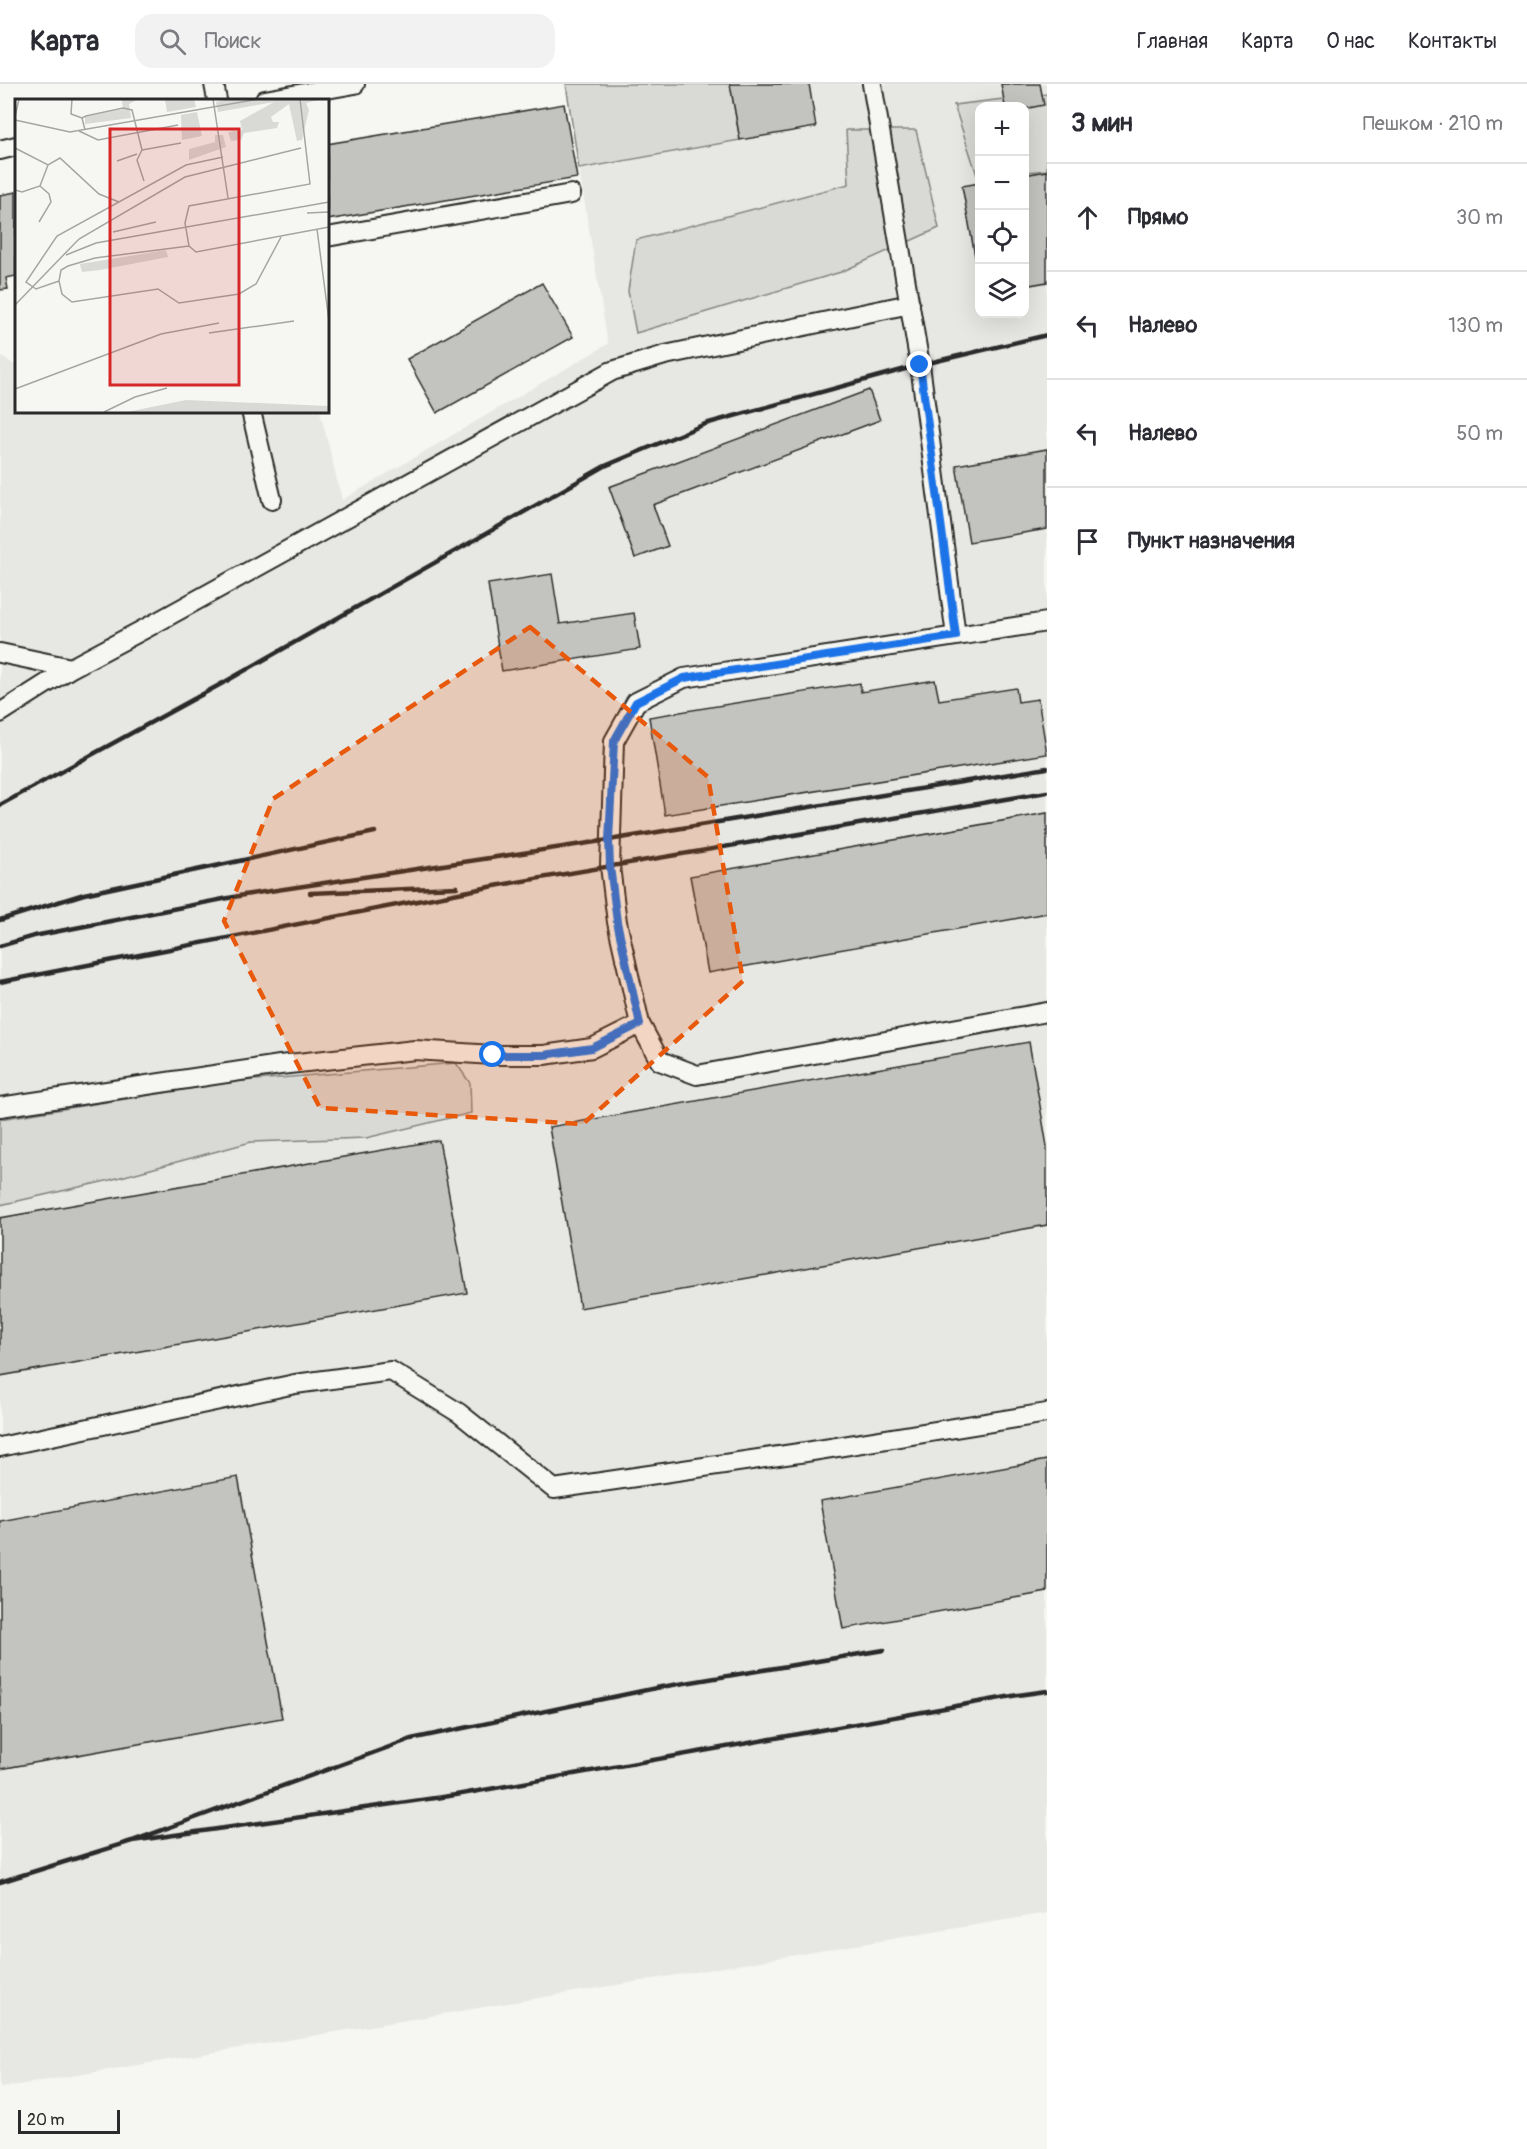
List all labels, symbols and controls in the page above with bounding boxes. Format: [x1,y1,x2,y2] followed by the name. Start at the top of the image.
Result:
[135,14,555,68] search box
[30,24,99,59] text: Карта
[156,25,189,58] icon: search
[204,27,262,55] text: Поиск
[1137,28,1208,55] text: Главная
[1241,28,1293,55] text: Карта
[1326,28,1375,55] text: О нас
[1408,28,1497,55] text: Контакты
[15,99,328,412] inset map
[975,102,1029,318] map controls
[975,102,1029,156] button: +
[1071,107,1133,139] text: 3 мин
[1363,111,1503,136] text: Пешком · 210 m
[975,156,1029,210] button: −
[1071,201,1104,234] icon: ahead
[1128,203,1188,231] text: Прямо
[1456,205,1503,230] text: 30 m
[975,210,1029,264] button: locate
[975,264,1029,318] button: layers
[1071,309,1104,342] icon: left
[1128,311,1197,339] text: Налево
[1448,313,1503,338] text: 130 m
[906,351,932,377] route end
[1071,417,1104,450] icon: left
[1128,419,1197,447] text: Налево
[1456,421,1503,446] text: 50 m
[1071,525,1104,558] icon: arrive
[1128,527,1295,555] text: Пункт назначения
[479,1041,505,1067] route start
[18,2107,120,2134] scale bar
[27,2110,65,2130] text: 20 m

